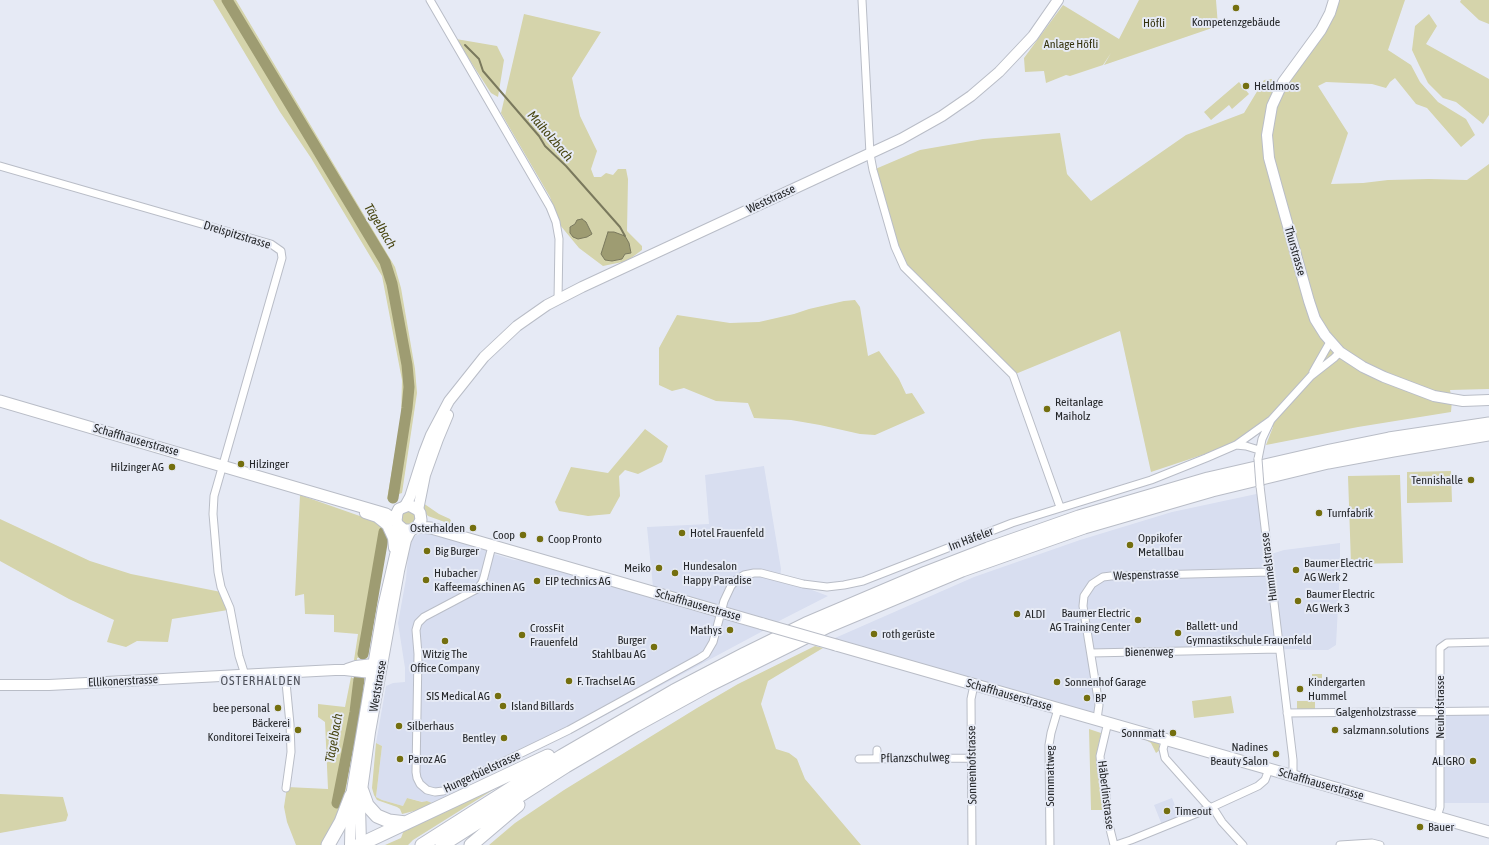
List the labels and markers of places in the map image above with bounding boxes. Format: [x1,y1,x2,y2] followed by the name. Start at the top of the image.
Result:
[1231,3,1241,13] marker: Kompetenzgebäude
[1192,15,1280,29] place label: Kompetenzgebäude
[1254,79,1299,93] place label: Heldmoos
[1241,81,1251,91] marker: Heldmoos
[1055,395,1103,423] place label: Reitanlage Maiholz
[1042,404,1052,414] marker: Reitanlage Maiholz
[249,457,289,471] place label: Hilzinger
[236,459,246,469] marker: Hilzinger
[110,460,164,474] place label: Hilzinger AG
[167,462,177,472] marker: Hilzinger AG
[1411,473,1463,487] place label: Tennishalle
[1466,475,1476,485] marker: Tennishalle
[1327,506,1373,520] place label: Turnfabrik
[1314,508,1324,518] marker: Turnfabrik
[410,521,465,535] place label: Osterhalden
[468,523,478,533] marker: Osterhalden
[690,526,764,540] place label: Hotel Frauenfeld
[493,528,515,542] place label: Coop
[677,528,687,538] marker: Hotel Frauenfeld
[518,530,528,540] marker: Coop
[1138,531,1184,559] place label: Oppikofer Metallbau
[548,532,602,546] place label: Coop Pronto
[535,534,545,544] marker: Coop Pronto
[1125,540,1135,550] marker: Oppikofer Metallbau
[435,544,479,558] place label: Big Burger
[422,546,432,556] marker: Big Burger
[1304,556,1373,584] place label: Baumer Electric AG Werk 2
[683,559,752,587] place label: Hundesalon Happy Paradise
[624,561,651,575] place label: Meiko
[654,563,664,573] marker: Meiko
[1291,565,1301,575] marker: Baumer Electric AG Werk 2
[434,566,525,594] place label: Hubacher Kaffeemaschinen AG
[670,568,680,578] marker: Hundesalon Happy Paradise
[545,574,611,588] place label: EIP technics AG
[421,575,431,585] marker: Hubacher Kaffeemaschinen AG
[532,576,542,586] marker: EIP technics AG
[1306,587,1375,615] place label: Baumer Electric AG Werk 3
[1293,596,1303,606] marker: Baumer Electric AG Werk 3
[1050,606,1130,634] place label: Baumer Electric AG Training Center
[1025,607,1045,621] place label: ALDI
[1012,609,1022,619] marker: ALDI
[1133,615,1143,625] marker: Baumer Electric AG Training Center
[1186,619,1312,647] place label: Ballett- und Gymnastikschule Frauenfeld
[530,621,578,649] place label: CrossFit Frauenfeld
[690,623,722,637] place label: Mathys
[725,625,735,635] marker: Mathys
[882,627,935,641] place label: roth gerüste
[1173,628,1183,638] marker: Ballett- und Gymnastikschule Frauenfeld
[869,629,879,639] marker: roth gerüste
[517,630,527,640] marker: CrossFit Frauenfeld
[592,633,646,661] place label: Burger Stahlbau AG
[440,636,450,646] marker: Witzig The Office Company
[649,642,659,652] marker: Burger Stahlbau AG
[410,647,480,675] place label: Witzig The Office Company
[577,674,635,688] place label: F. Trachsel AG
[1065,675,1146,689] place label: Sonnenhof Garage
[1308,675,1365,703] place label: Kindergarten Hummel
[564,676,574,686] marker: F. Trachsel AG
[1052,677,1062,687] marker: Sonnenhof Garage
[1295,684,1305,694] marker: Kindergarten Hummel
[426,689,490,703] place label: SIS Medical AG
[493,691,503,701] marker: SIS Medical AG
[1095,691,1107,705] place label: BP
[1082,693,1092,703] marker: BP
[511,699,574,713] place label: Island Billards
[213,701,270,715] place label: bee personal
[498,701,508,711] marker: Island Billards
[273,703,283,713] marker: bee personal
[208,716,290,744] place label: Bäckerei Konditorei Teixeira
[407,719,454,733] place label: Silberhaus
[394,721,404,731] marker: Silberhaus
[1343,723,1429,737] place label: salzmann.solutions
[293,725,303,735] marker: Bäckerei Konditorei Teixeira
[1330,725,1340,735] marker: salzmann.solutions
[1122,726,1165,740] place label: Sonnmatt
[1168,728,1178,738] marker: Sonnmatt
[462,731,496,745] place label: Bentley
[499,733,509,743] marker: Bentley
[1210,740,1268,768] place label: Nadines Beauty Salon
[1271,749,1281,759] marker: Nadines Beauty Salon
[408,752,446,766] place label: Paroz AG
[395,754,405,764] marker: Paroz AG
[1432,754,1465,768] place label: ALIGRO
[1468,756,1478,766] marker: ALIGRO
[1175,804,1212,818] place label: Timeout
[1162,806,1172,816] marker: Timeout
[1428,820,1454,834] place label: Bauer
[1415,822,1425,832] marker: Bauer

